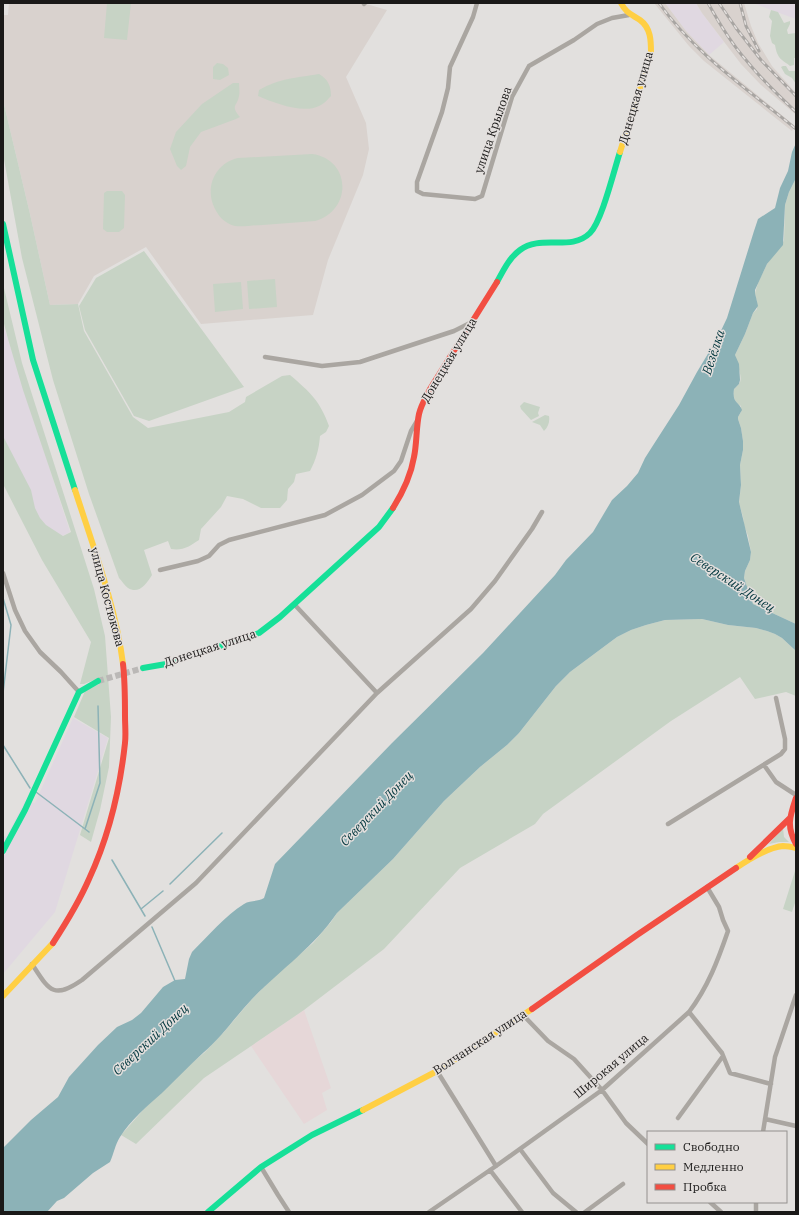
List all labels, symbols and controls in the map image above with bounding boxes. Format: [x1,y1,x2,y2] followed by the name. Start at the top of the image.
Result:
[615,49,656,146] street label: Донецкая улица
[471,84,515,175] street label: улица Крылова
[417,314,480,405] street label: Донецкая улица
[698,327,729,378] water label: Везёлка
[87,546,128,649] street label: улица Костюкова
[687,549,779,617] water label: Северский Донец
[162,625,258,669] street label: Донецкая улица
[336,767,417,849] water label: Северский Донец
[109,999,192,1079] water label: Северский Донец
[430,1005,530,1078] street label: Волчанская улица
[570,1030,651,1101] street label: Широкая улица
[647,1131,787,1203] legend
[683,1139,740,1154] text: Свободно
[683,1159,744,1174] text: Медленно
[683,1179,727,1194] text: Пробка

